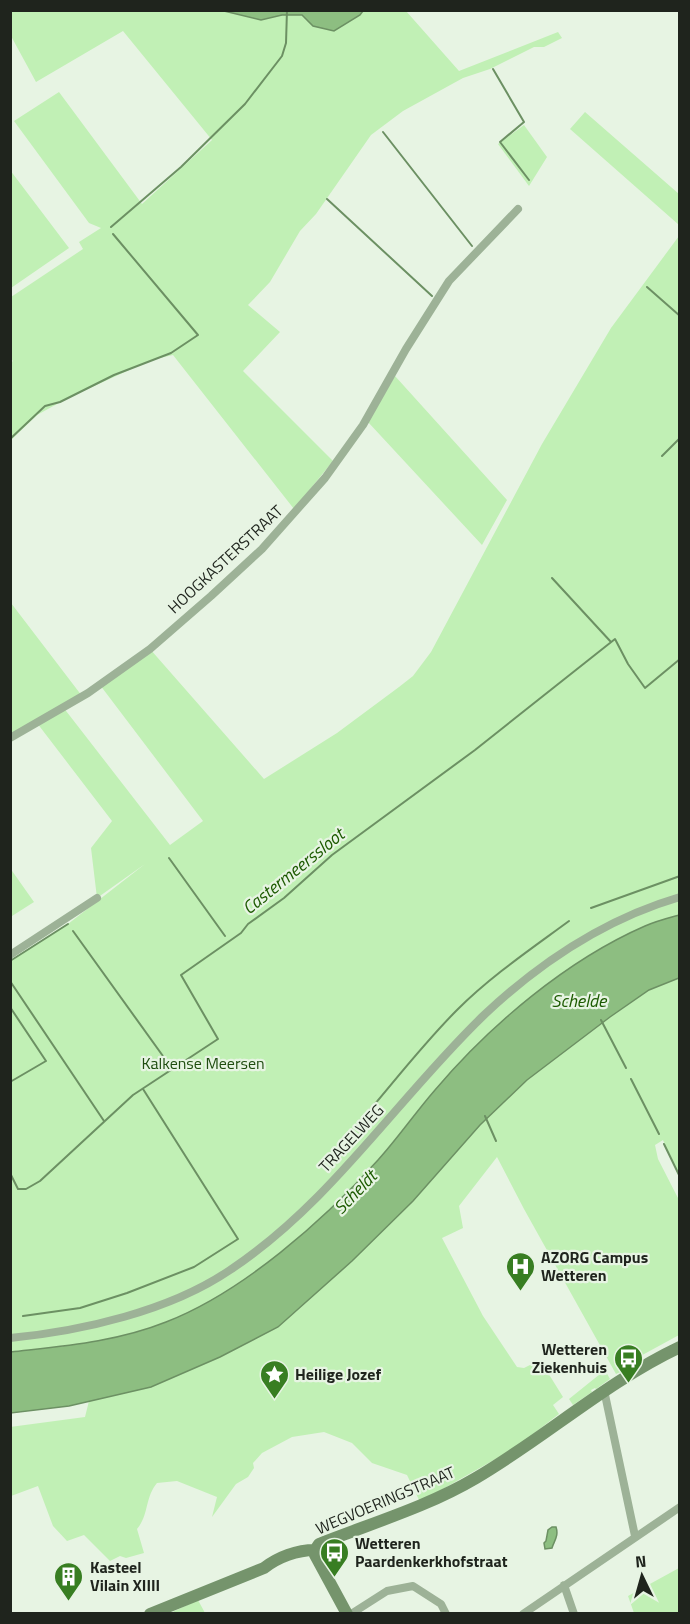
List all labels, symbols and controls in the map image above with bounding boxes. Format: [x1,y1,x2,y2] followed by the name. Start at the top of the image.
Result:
[162,499,288,619] street label: HOOGKASTERSTRAAT
[236,820,352,921] water label: Castermeerssloot
[552,987,608,1014] water label: Schelde
[141,1051,265,1075] park label: Kalkense Meersen
[313,1098,389,1178] street label: TRAGELWEG
[327,1162,384,1220] water label: Scheldt
[541,1245,648,1287] place label: AZORG Campus Wetteren
[504,1250,536,1292] hospital icon: AZORG Campus Wetteren
[532,1337,607,1379] place label: Wetteren Ziekenhuis
[612,1342,644,1384] bus stop icon: Wetteren Ziekenhuis
[258,1358,290,1400] place icon: Heilige Jozef
[295,1362,381,1386] place label: Heilige Jozef
[312,1460,459,1540] street label: WEGVOERINGSTRAAT
[355,1531,508,1573] place label: Wetteren Paardenkerkhofstraat
[318,1536,350,1578] bus stop icon: Wetteren Paardenkerkhofstraat
[612,1546,672,1606] north arrow
[634,1549,647,1573] text: N
[90,1555,160,1597] place label: Kasteel Vilain XIIII
[53,1560,85,1602] building icon: Kasteel Vilain XIIII

